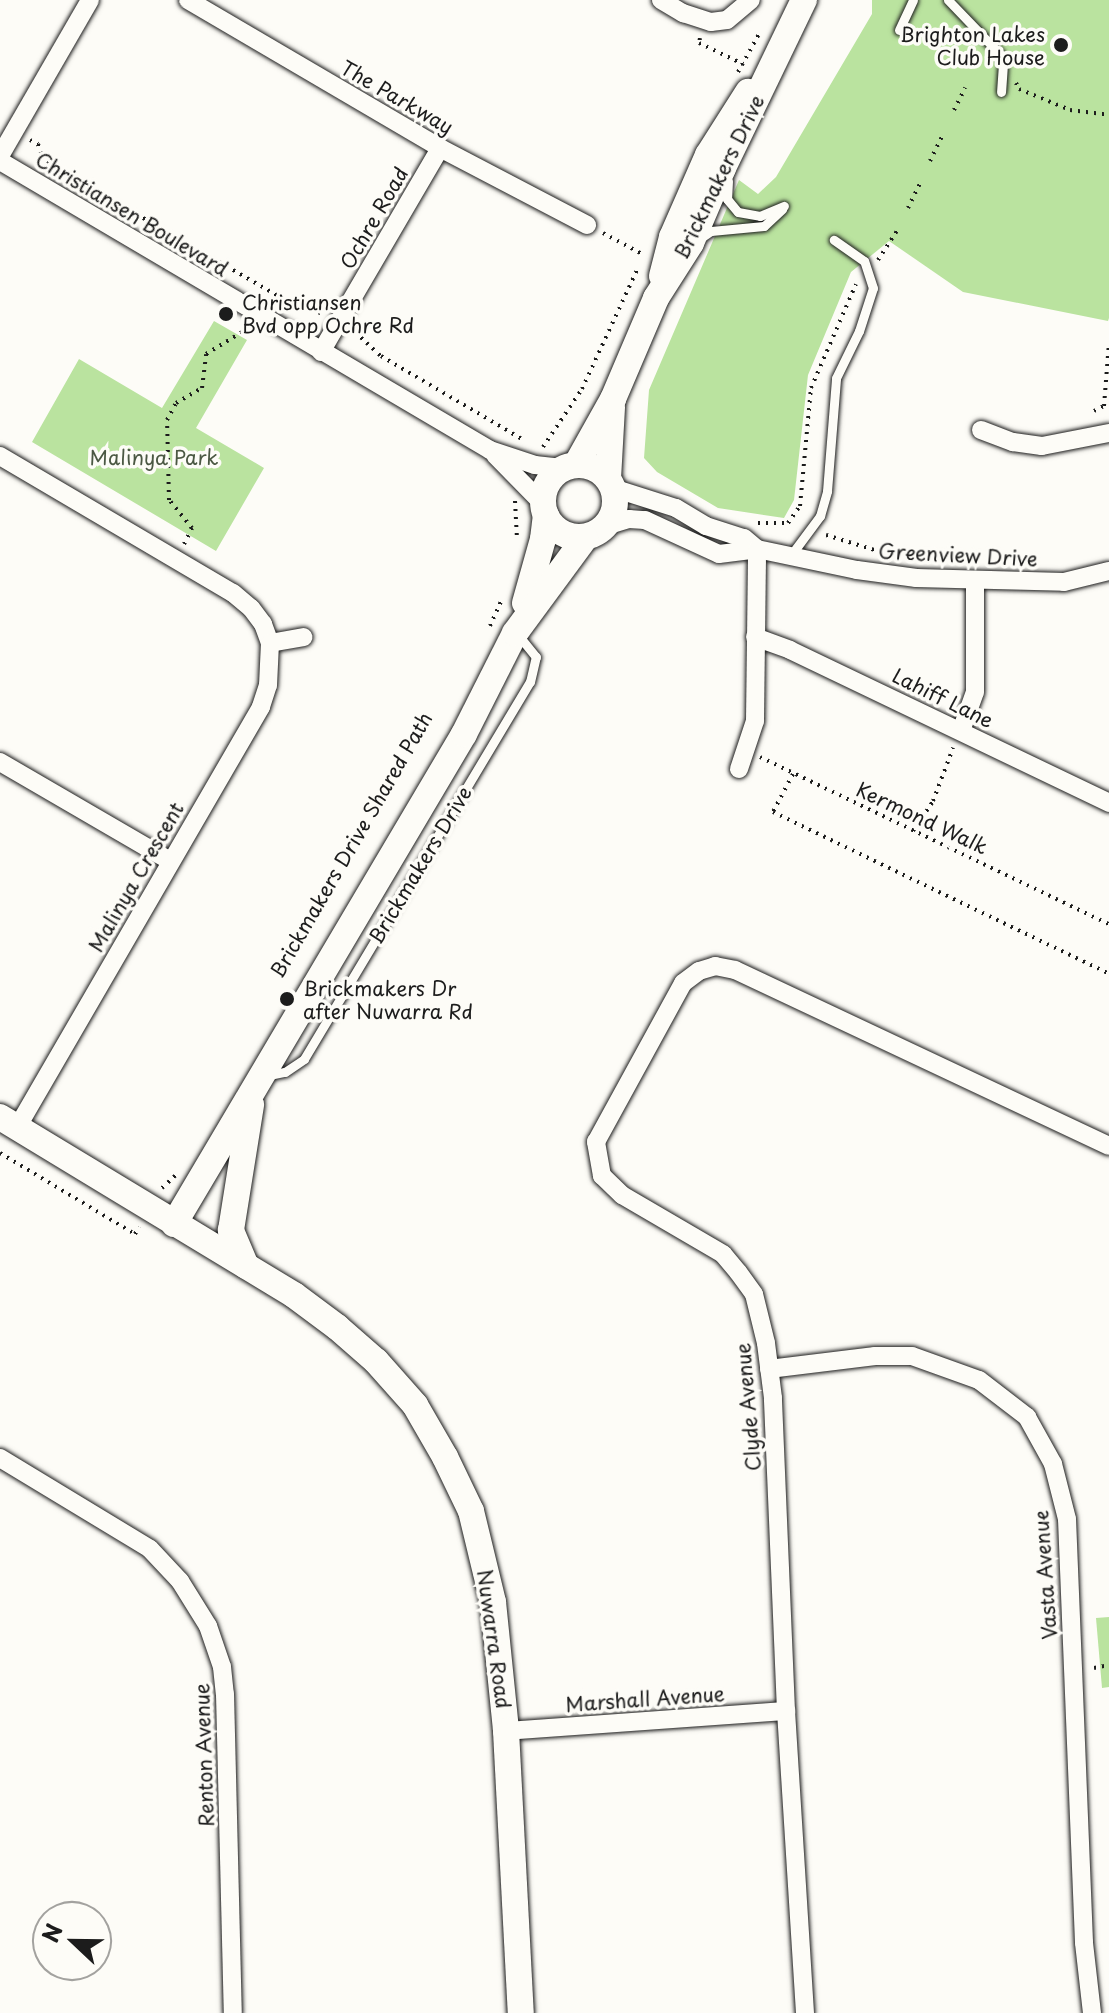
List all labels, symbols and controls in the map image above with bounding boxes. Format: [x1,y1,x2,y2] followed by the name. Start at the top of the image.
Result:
[899,22,1045,69] place label: Brighton Lakes Club House
[1052,36,1070,54] marker: Brighton Lakes Club House
[336,55,458,139] street label: The Parkway
[669,91,769,263] street label: Brickmakers Drive
[31,147,233,281] street label: Christiansen Boulevard
[336,164,412,272] street label: Ochre Road
[242,290,414,337] place label: Christiansen Bvd opp Ochre Rd
[217,305,235,323] marker: Christiansen Bvd opp Ochre Rd
[90,445,218,469] park label: Malinya Park
[878,539,1038,571] street label: Greenview Drive
[889,663,997,733] street label: Lahiff Lane
[264,707,438,983] street label: Brickmakers Drive Shared Path
[852,777,992,859] street label: Kermond Walk
[363,782,477,948] street label: Brickmakers Drive
[83,798,189,956] street label: Malinya Crescent
[303,976,477,1023] place label: Brickmakers Dr after Nuwarra Rd
[278,990,296,1008] marker: Brickmakers Dr after Nuwarra Rd
[730,1342,766,1472] street label: Clyde Avenue
[1029,1510,1061,1640] street label: Vasta Avenue
[472,1567,516,1711] street label: Nuwarra Road
[564,1681,726,1717] street label: Marshall Avenue
[190,1684,218,1826] street label: Renton Avenue
[32,1901,112,1981] north arrow
[33,1918,70,1947] text: N

